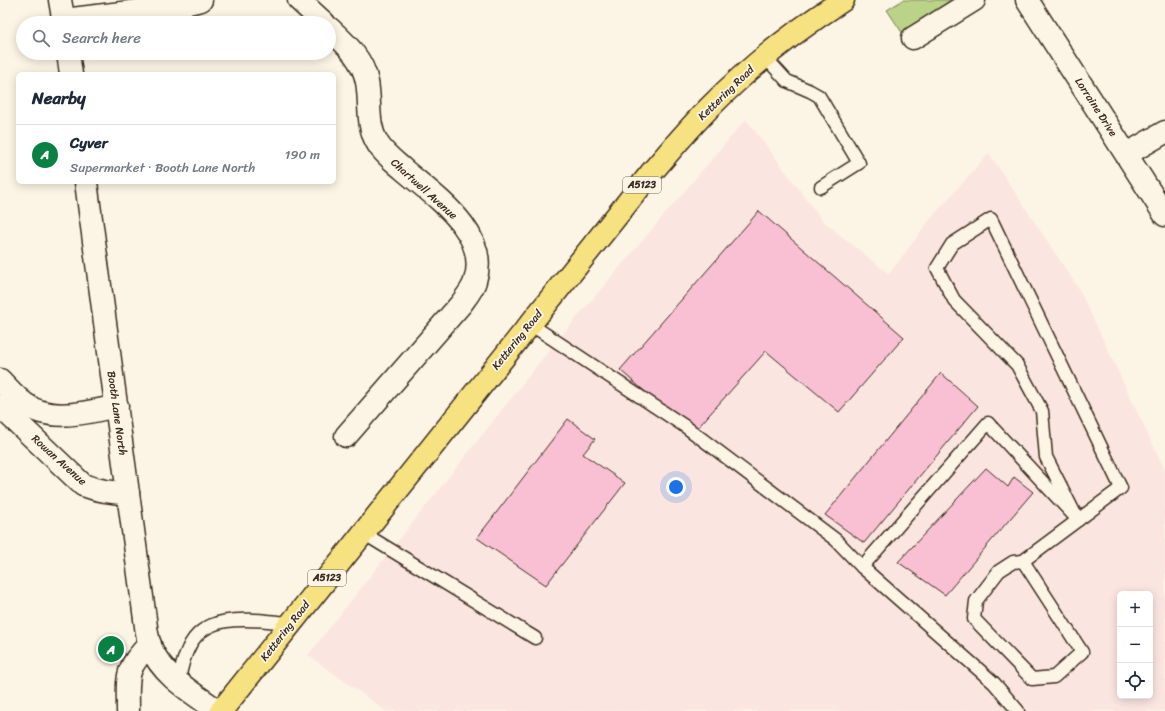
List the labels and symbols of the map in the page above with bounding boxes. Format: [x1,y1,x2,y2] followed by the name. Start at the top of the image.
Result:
[693,60,760,125] street label: Kettering Road
[1070,74,1123,141] street label: Lorraine Drive
[386,154,462,225] street label: Chartwell Avenue
[623,177,661,193] road number: A5123
[487,305,548,374] street label: Kettering Road
[102,370,132,457] street label: Booth Lane North
[27,430,91,490] street label: Rowan Avenue
[666,477,686,497] your location
[308,570,346,586] road number: A5123
[255,596,316,665] street label: Kettering Road
[98,634,124,664] pin: A

